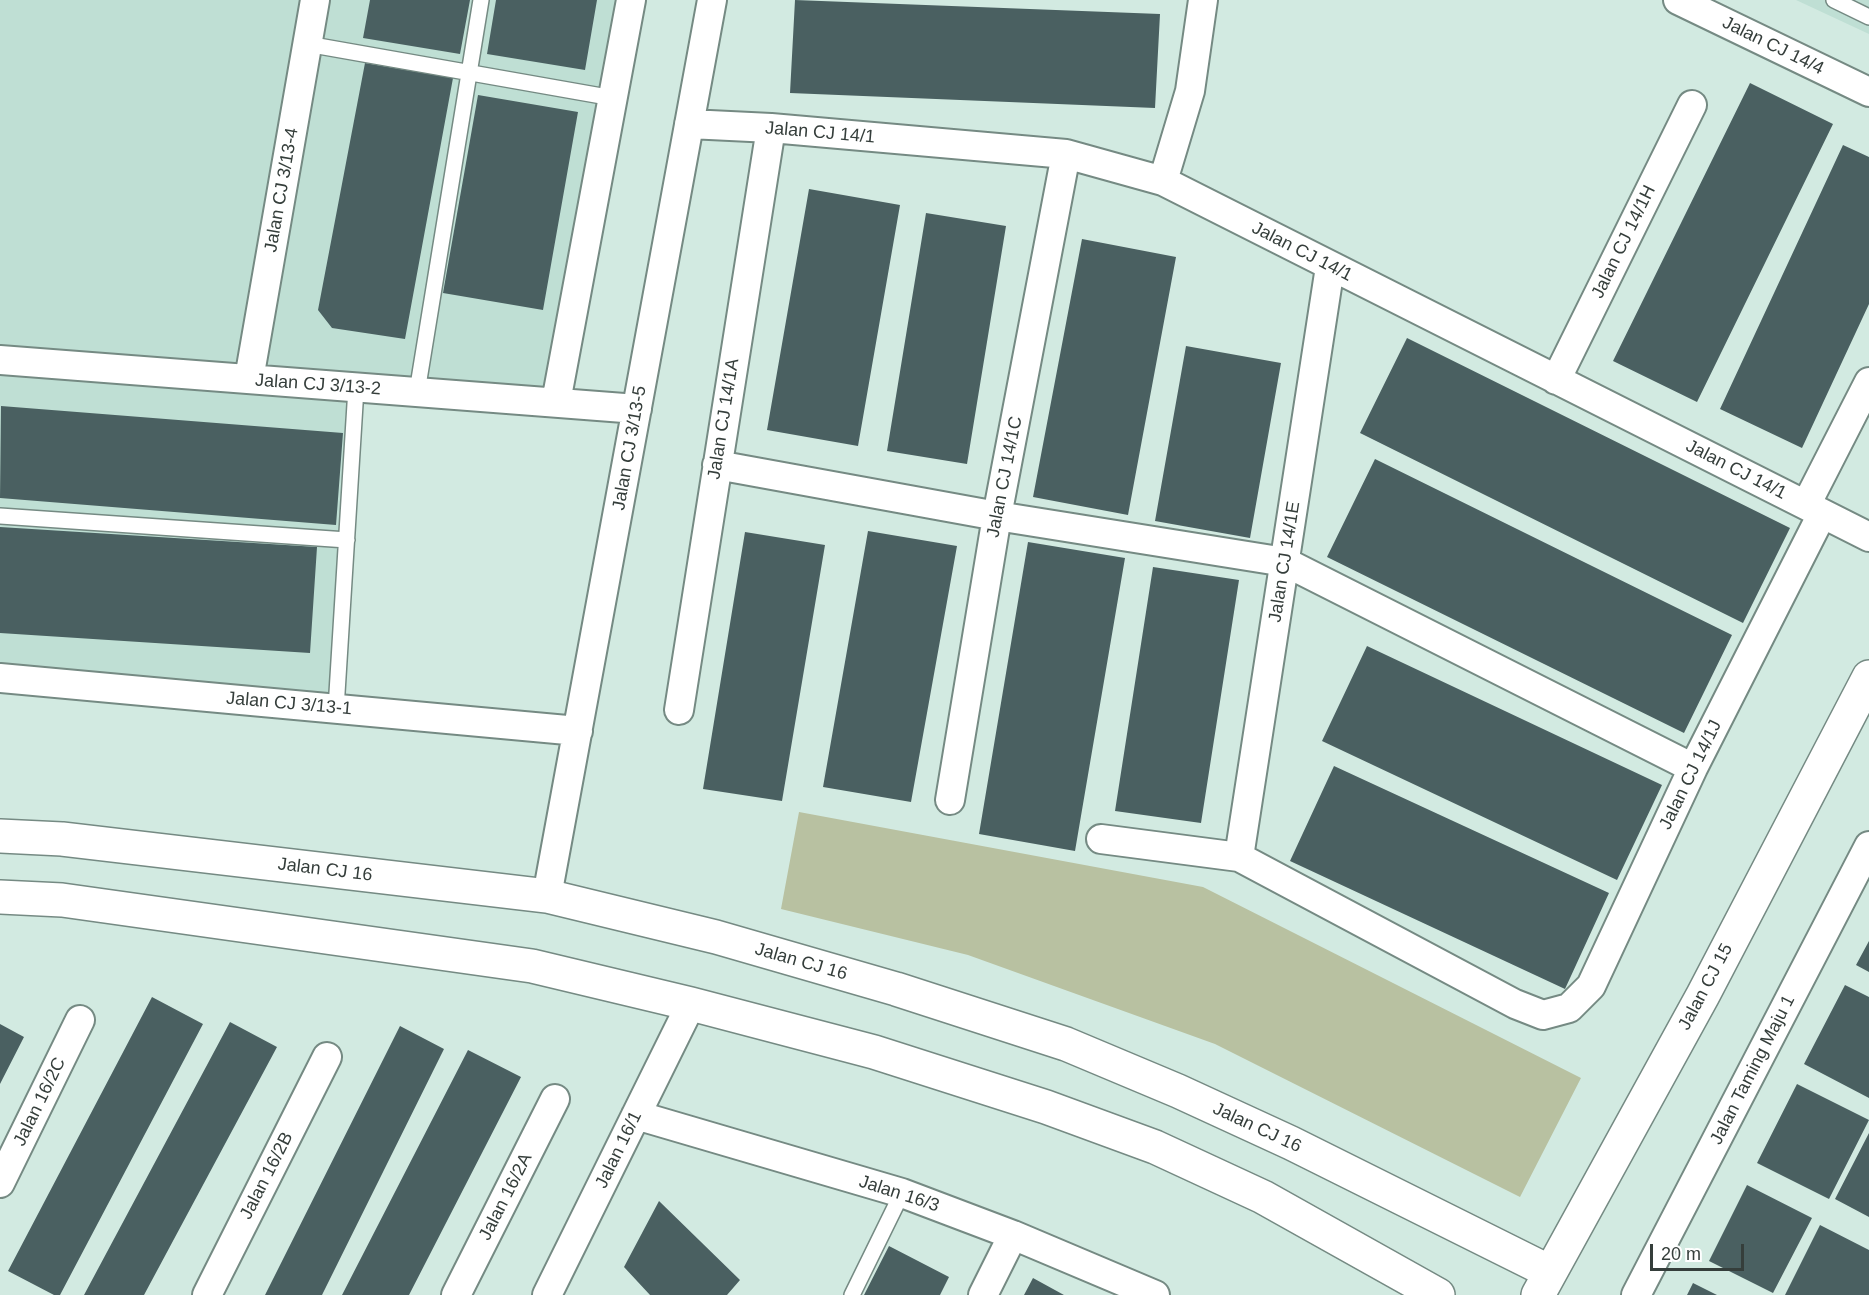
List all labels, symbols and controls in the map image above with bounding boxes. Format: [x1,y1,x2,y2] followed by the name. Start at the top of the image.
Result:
[1719,12,1827,80] street label: Jalan CJ 14/4
[764,117,876,149] street label: Jalan CJ 14/1
[260,126,304,254] street label: Jalan CJ 3/13-4
[1587,182,1661,302] street label: Jalan CJ 14/1H
[1248,217,1356,287] street label: Jalan CJ 14/1
[704,357,744,481] street label: Jalan CJ 14/1A
[254,370,382,400] street label: Jalan CJ 3/13-2
[608,384,652,512] street label: Jalan CJ 3/13-5
[983,415,1027,539] street label: Jalan CJ 14/1C
[1682,435,1790,505] street label: Jalan CJ 14/1
[1265,500,1305,624] street label: Jalan CJ 14/1E
[225,688,353,720] street label: Jalan CJ 3/13-1
[1655,717,1727,833] street label: Jalan CJ 14/1J
[277,853,373,887] street label: Jalan CJ 16
[752,939,850,985] street label: Jalan CJ 16
[1674,940,1738,1034] street label: Jalan CJ 15
[1706,992,1800,1148] street label: Jalan Taming Maju 1
[9,1054,71,1150] street label: Jalan 16/2C
[1209,1098,1305,1158] street label: Jalan CJ 16
[591,1108,647,1192] street label: Jalan 16/1
[236,1129,298,1223] street label: Jalan 16/2B
[475,1150,537,1244] street label: Jalan 16/2A
[856,1171,942,1217] street label: Jalan 16/3
[1653,1232,1748,1270] scale bar
[1661,1244,1701,1264] text: 20 m

